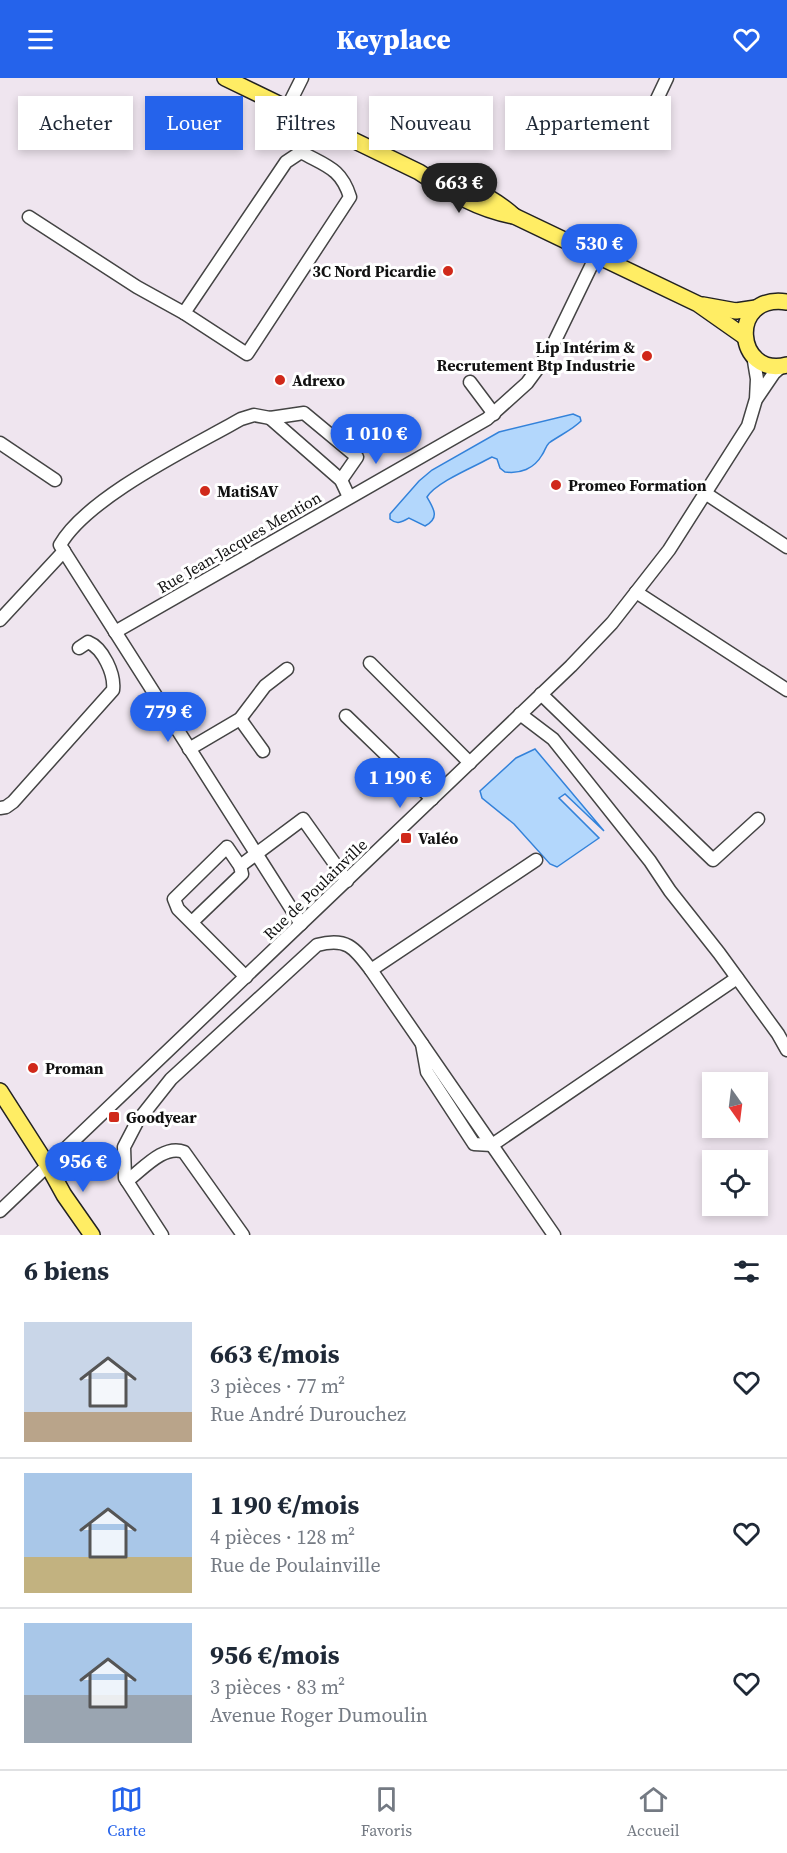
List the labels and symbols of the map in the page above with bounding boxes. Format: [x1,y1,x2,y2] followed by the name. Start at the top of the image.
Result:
[417,163,501,214] pin: 663 €
[557,224,641,275] pin: 530 €
[312,260,436,282] place label: 3C Nord Picardie
[441,264,455,278] marker: 3C Nord Picardie
[437,336,635,376] place label: Lip Intérim & Recrutement Btp Industrie
[640,349,654,363] marker: Lip Intérim & Recrutement Btp Industrie
[292,369,345,391] place label: Adrexo
[273,373,287,387] marker: Adrexo
[321,414,431,465] pin: 1 010 €
[568,474,707,496] place label: Promeo Formation
[549,478,563,492] marker: Promeo Formation
[217,480,279,502] place label: MatiSAV
[198,484,212,498] marker: MatiSAV
[153,486,325,598] street label: Rue Jean-Jacques Mention
[126,692,210,743] pin: 779 €
[345,758,455,809] pin: 1 190 €
[418,827,458,849] place label: Valéo
[399,831,413,845] marker: Valéo
[258,834,372,944] street label: Rue de Poulainville
[45,1057,104,1079] place label: Proman
[26,1061,40,1075] marker: Proman
[702,1072,768,1138] north arrow
[126,1106,197,1128] place label: Goodyear
[107,1110,121,1124] marker: Goodyear
[41,1142,125,1193] pin: 956 €

